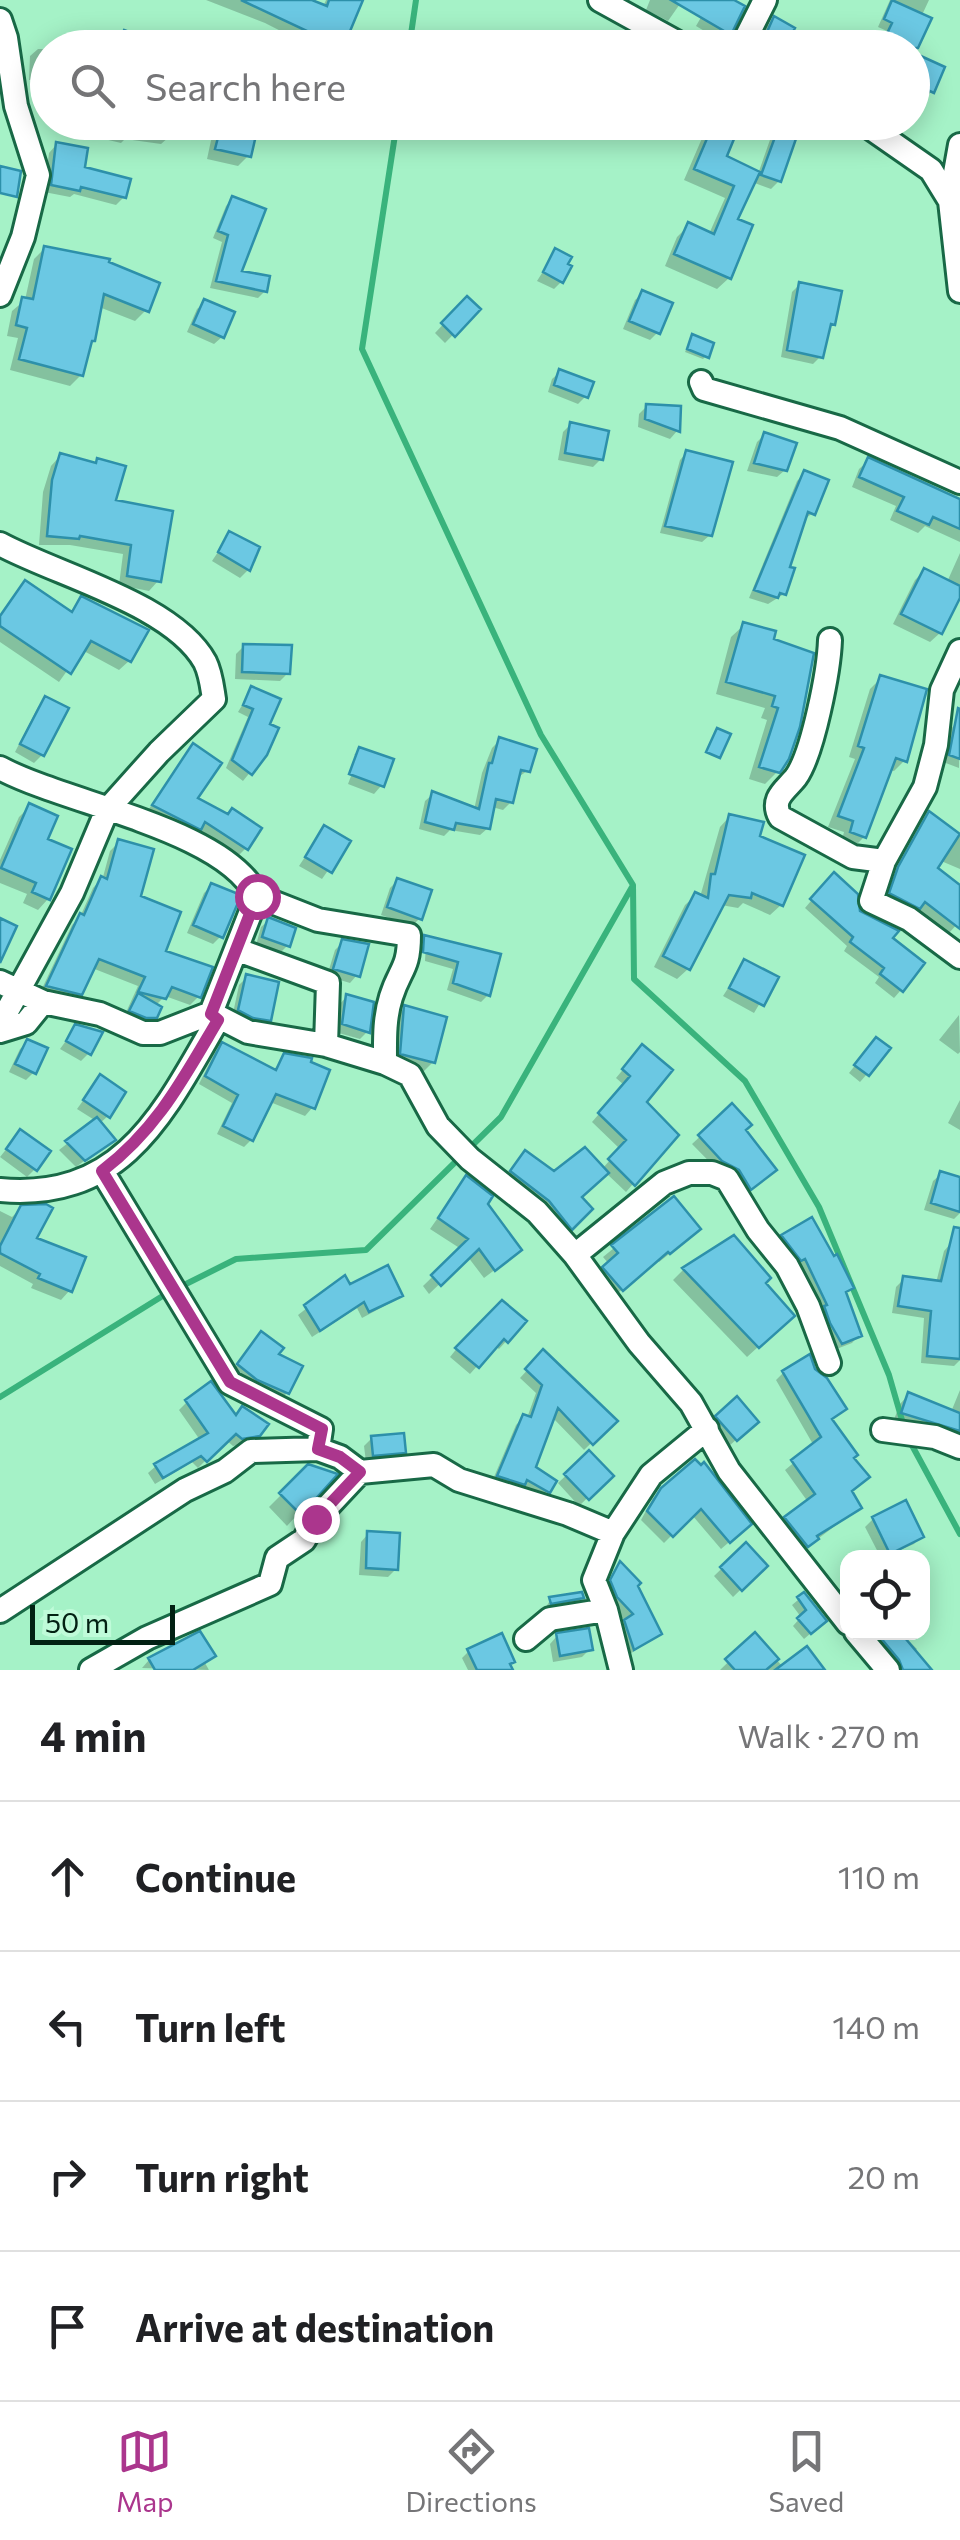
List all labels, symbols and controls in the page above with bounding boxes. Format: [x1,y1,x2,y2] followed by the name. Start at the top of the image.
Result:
[30,30,930,140] search box
[65,58,120,113] icon: search
[145,62,346,109] text: Search here
[235,874,281,920] route start
[294,1497,340,1543] route end
[840,1550,930,1640] map controls
[840,1550,930,1640] button: locate
[30,1600,175,1644] scale bar
[45,1605,109,1639] text: 50 m
[40,1709,146,1761] text: 4 min
[738,1715,920,1755] text: Walk · 270 m
[40,1849,95,1904] icon: ahead
[135,1853,296,1900] text: Continue
[838,1856,920,1896] text: 110 m
[40,1999,95,2054] icon: left
[135,2003,286,2050] text: Turn left
[832,2006,920,2046] text: 140 m
[40,2149,95,2204] icon: right
[135,2153,309,2200] text: Turn right
[847,2156,920,2196] text: 20 m
[40,2299,95,2354] icon: arrive
[135,2303,494,2350] text: Arrive at destination
[116,2424,174,2518] tab: Map
[405,2424,537,2518] tab: Directions
[769,2424,844,2518] tab: Saved

